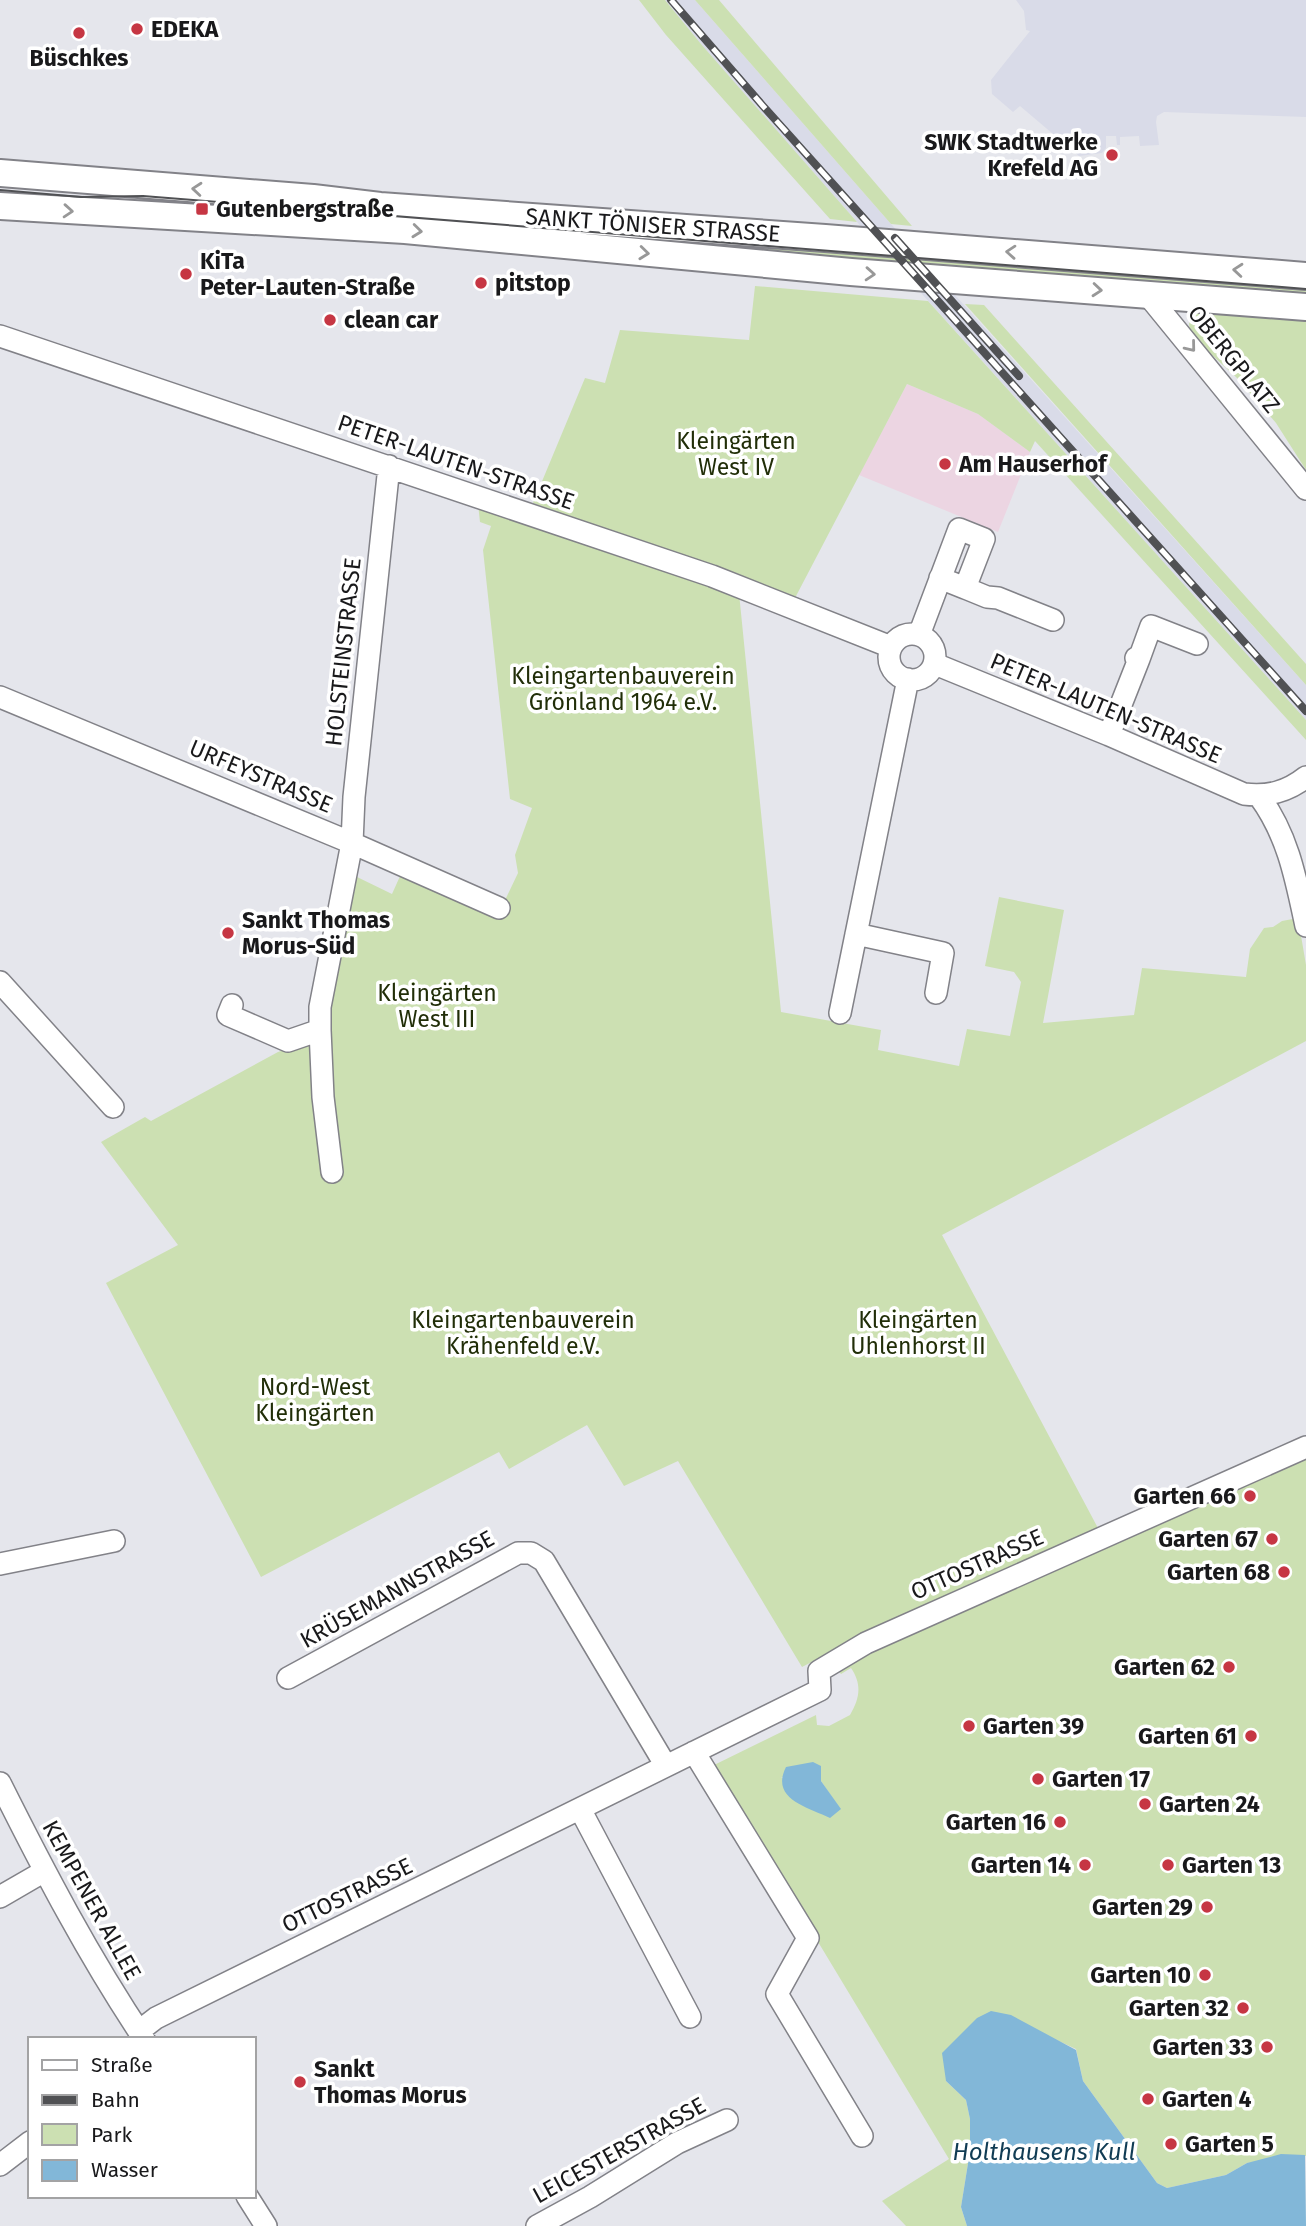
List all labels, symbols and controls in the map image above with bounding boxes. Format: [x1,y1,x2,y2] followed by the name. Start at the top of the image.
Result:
[151,15,219,43] place label: EDEKA
[129,21,145,37] marker: EDEKA
[71,25,87,41] marker: Büschkes
[30,44,128,72] place label: Büschkes
[924,128,1098,182] place label: SWK Stadtwerke Krefeld AG
[1104,147,1120,163] marker: SWK Stadtwerke Krefeld AG
[191,182,202,197] one-way arrow
[216,195,394,223] place label: Gutenbergstraße
[194,201,210,217] marker: Gutenbergstraße
[525,202,781,248] street label: SANKT TÖNISER STRASSE
[63,203,74,218] one-way arrow
[412,223,423,238] one-way arrow
[639,245,650,260] one-way arrow
[1005,245,1016,260] one-way arrow
[200,247,415,301] place label: KiTa Peter-Lauten-Straße
[1232,263,1243,278] one-way arrow
[178,266,194,282] marker: KiTa Peter-Lauten-Straße
[865,266,876,281] one-way arrow
[495,269,571,297] place label: pitstop
[473,275,489,291] marker: pitstop
[1092,282,1103,297] one-way arrow
[1182,299,1286,419] street label: OBERGPLATZ
[344,306,439,334] place label: clean car
[322,312,338,328] marker: clean car
[1182,340,1195,352] one-way arrow
[334,408,578,516] street label: PETER-LAUTEN-STRASSE
[676,427,796,481] park label: Kleingärten West IV
[958,450,1108,478] place label: Am Hauserhof
[937,456,953,472] marker: Am Hauserhof
[319,556,367,748] street label: HOLSTEINSTRASSE
[986,647,1226,769] street label: PETER-LAUTEN-STRASSE
[511,662,735,716] park label: Kleingartenbauverein Grönland 1964 e.V.
[185,733,337,819] street label: URFEYSTRASSE
[242,906,390,960] place label: Sankt Thomas Morus-Süd
[220,925,236,941] marker: Sankt Thomas Morus-Süd
[377,979,497,1033] park label: Kleingärten West III
[411,1306,635,1360] park label: Kleingartenbauverein Krähenfeld e.V.
[850,1306,986,1360] park label: Kleingärten Uhlenhorst II
[255,1373,375,1427] park label: Nord-West Kleingärten
[1134,1482,1236,1510] place label: Garten 66
[1242,1488,1258,1504] marker: Garten 66
[906,1522,1048,1606] street label: OTTOSTRASSE
[295,1524,499,1654] street label: KRÜSEMANNSTRASSE
[1158,1525,1258,1553] place label: Garten 67
[1264,1531,1280,1547] marker: Garten 67
[1167,1558,1270,1586] place label: Garten 68
[1276,1564,1292,1580] marker: Garten 68
[1114,1653,1215,1681] place label: Garten 62
[1221,1659,1237,1675] marker: Garten 62
[983,1712,1084,1740] place label: Garten 39
[961,1718,977,1734] marker: Garten 39
[1138,1722,1237,1750] place label: Garten 61
[1243,1728,1259,1744] marker: Garten 61
[1052,1765,1150,1793] place label: Garten 17
[1030,1771,1046,1787] marker: Garten 17
[1159,1790,1260,1818] place label: Garten 24
[1137,1796,1153,1812] marker: Garten 24
[946,1808,1046,1836] place label: Garten 16
[1052,1814,1068,1830] marker: Garten 16
[37,1815,147,1985] street label: KEMPENER ALLEE
[277,1851,417,1939] street label: OTTOSTRASSE
[971,1851,1071,1879] place label: Garten 14
[1182,1851,1281,1879] place label: Garten 13
[1077,1857,1093,1873] marker: Garten 14
[1160,1857,1176,1873] marker: Garten 13
[1092,1893,1193,1921] place label: Garten 29
[1199,1899,1215,1915] marker: Garten 29
[1090,1961,1191,1989] place label: Garten 10
[1197,1967,1213,1983] marker: Garten 10
[1129,1994,1229,2022] place label: Garten 32
[1235,2000,1251,2016] marker: Garten 32
[1153,2033,1253,2061] place label: Garten 33
[28,2037,256,2198] legend
[1259,2039,1275,2055] marker: Garten 33
[91,2052,153,2078] text: Straße
[314,2055,467,2109] place label: Sankt Thomas Morus
[292,2074,308,2090] marker: Sankt Thomas Morus
[1162,2085,1252,2113] place label: Garten 4
[91,2087,140,2113] text: Bahn
[528,2091,710,2209] street label: LEICESTERSTRASSE
[1140,2091,1156,2107] marker: Garten 4
[91,2122,133,2148] text: Park
[1185,2130,1274,2158] place label: Garten 5
[1163,2136,1179,2152] marker: Garten 5
[953,2138,1136,2166] water label: Holthausens Kull
[91,2157,158,2183] text: Wasser

